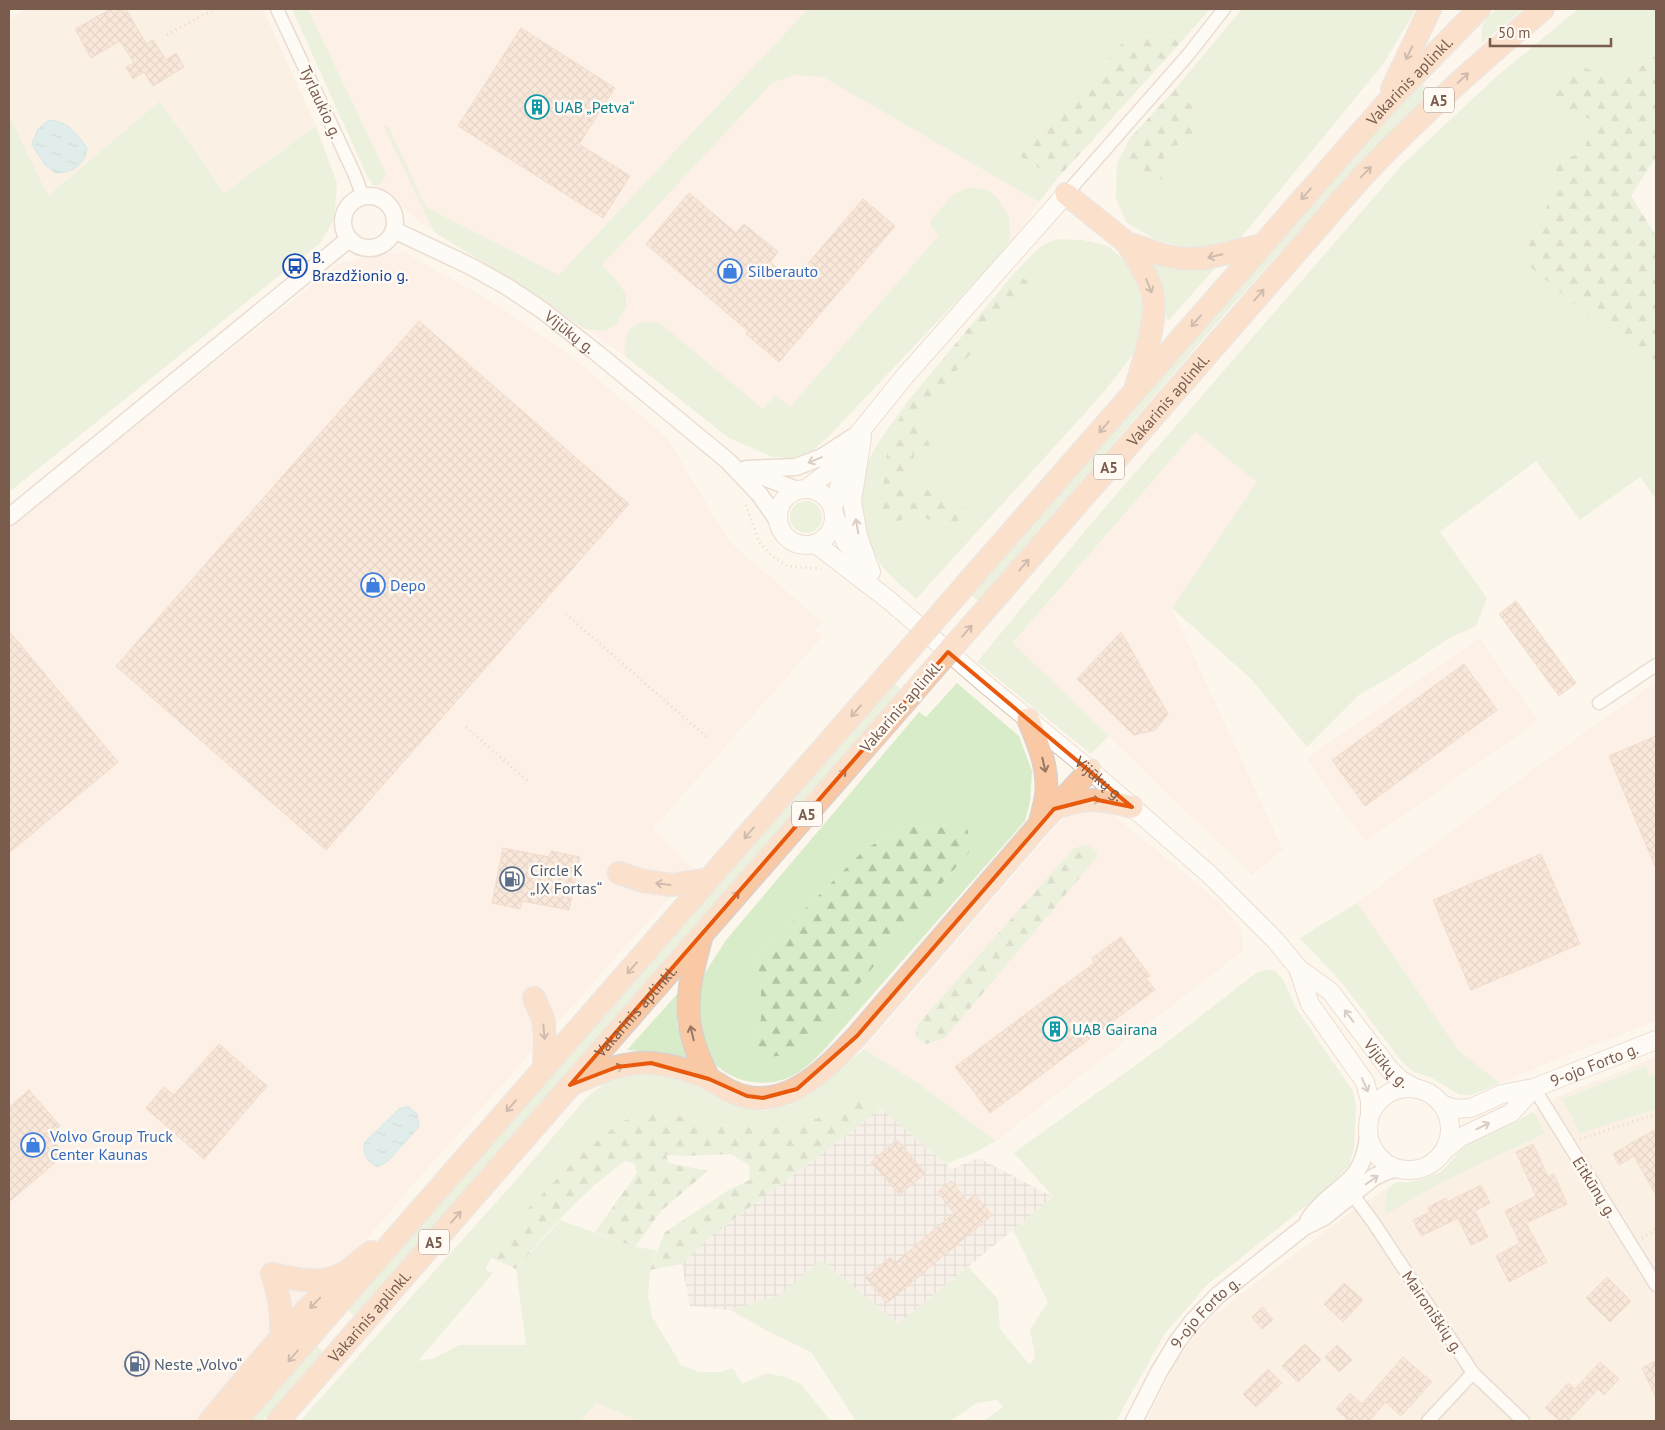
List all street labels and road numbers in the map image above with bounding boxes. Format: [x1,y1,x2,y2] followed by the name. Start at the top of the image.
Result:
[1361,32,1457,130] street label: Vakarinis aplinkl.
[296,63,346,141] street label: Tyrlaukio g.
[1424,88,1454,112] road number: A5
[540,305,599,358] street label: Vijūkų g.
[1122,350,1213,451] street label: Vakarinis aplinkl.
[1094,454,1124,480] road number: A5
[855,656,946,757] street label: Vakarinis aplinkl.
[1070,751,1128,805] street label: Vijūkų g.
[792,802,822,826] road number: A5
[589,961,681,1062] street label: Vakarinis aplinkl.
[1359,1034,1412,1092] street label: Vijūkų g.
[1547,1038,1641,1091] street label: 9-ojo Forto g.
[1568,1153,1622,1221] street label: Eitkūnų g.
[419,1230,449,1254] road number: A5
[323,1266,415,1367] street label: Vakarinis aplinkl.
[1398,1267,1468,1357] street label: Maironiškių g.
[1166,1272,1244,1352] street label: 9-ojo Forto g.

